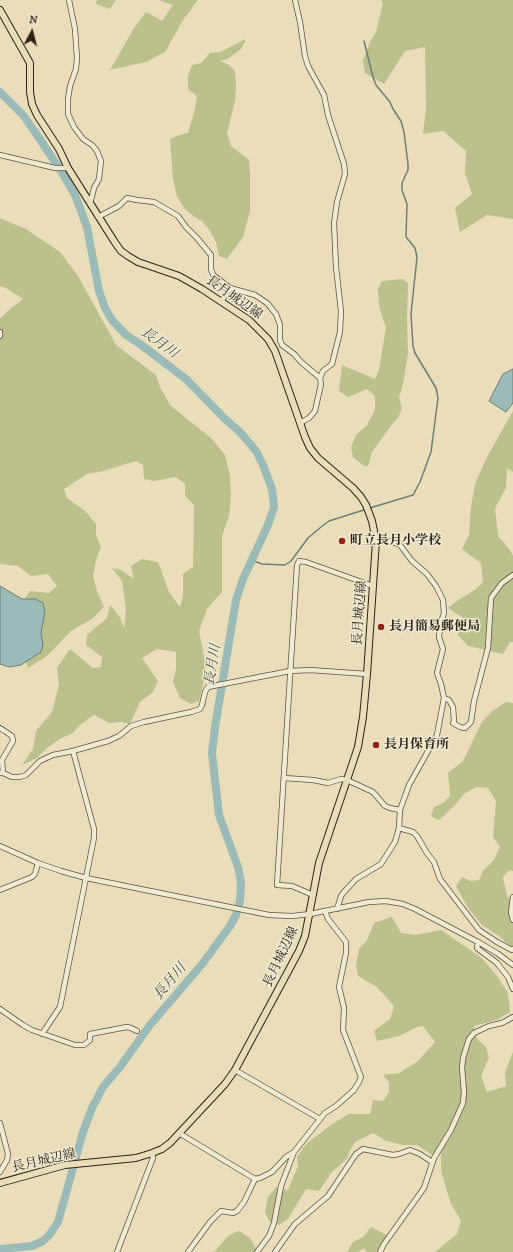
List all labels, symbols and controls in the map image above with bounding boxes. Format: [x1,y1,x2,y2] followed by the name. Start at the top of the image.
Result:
[12,12,52,52] north arrow
[29,13,38,27] text: N
[203,273,265,323] street label: 長月城辺線
[137,324,181,362] water label: 長月川
[350,533,441,549] place label: 町立長月小学校
[337,536,347,546] marker: 町立長月小学校
[350,580,370,646] street label: 長月城辺線
[389,619,480,635] place label: 長月簡易郵便局
[376,622,386,632] marker: 長月簡易郵便局
[201,643,225,687] water label: 長月川
[384,737,449,753] place label: 長月保育所
[371,740,381,750] marker: 長月保育所
[260,924,302,990] street label: 長月城辺線
[150,961,190,1003] water label: 長月川
[11,1146,77,1176] street label: 長月城辺線

